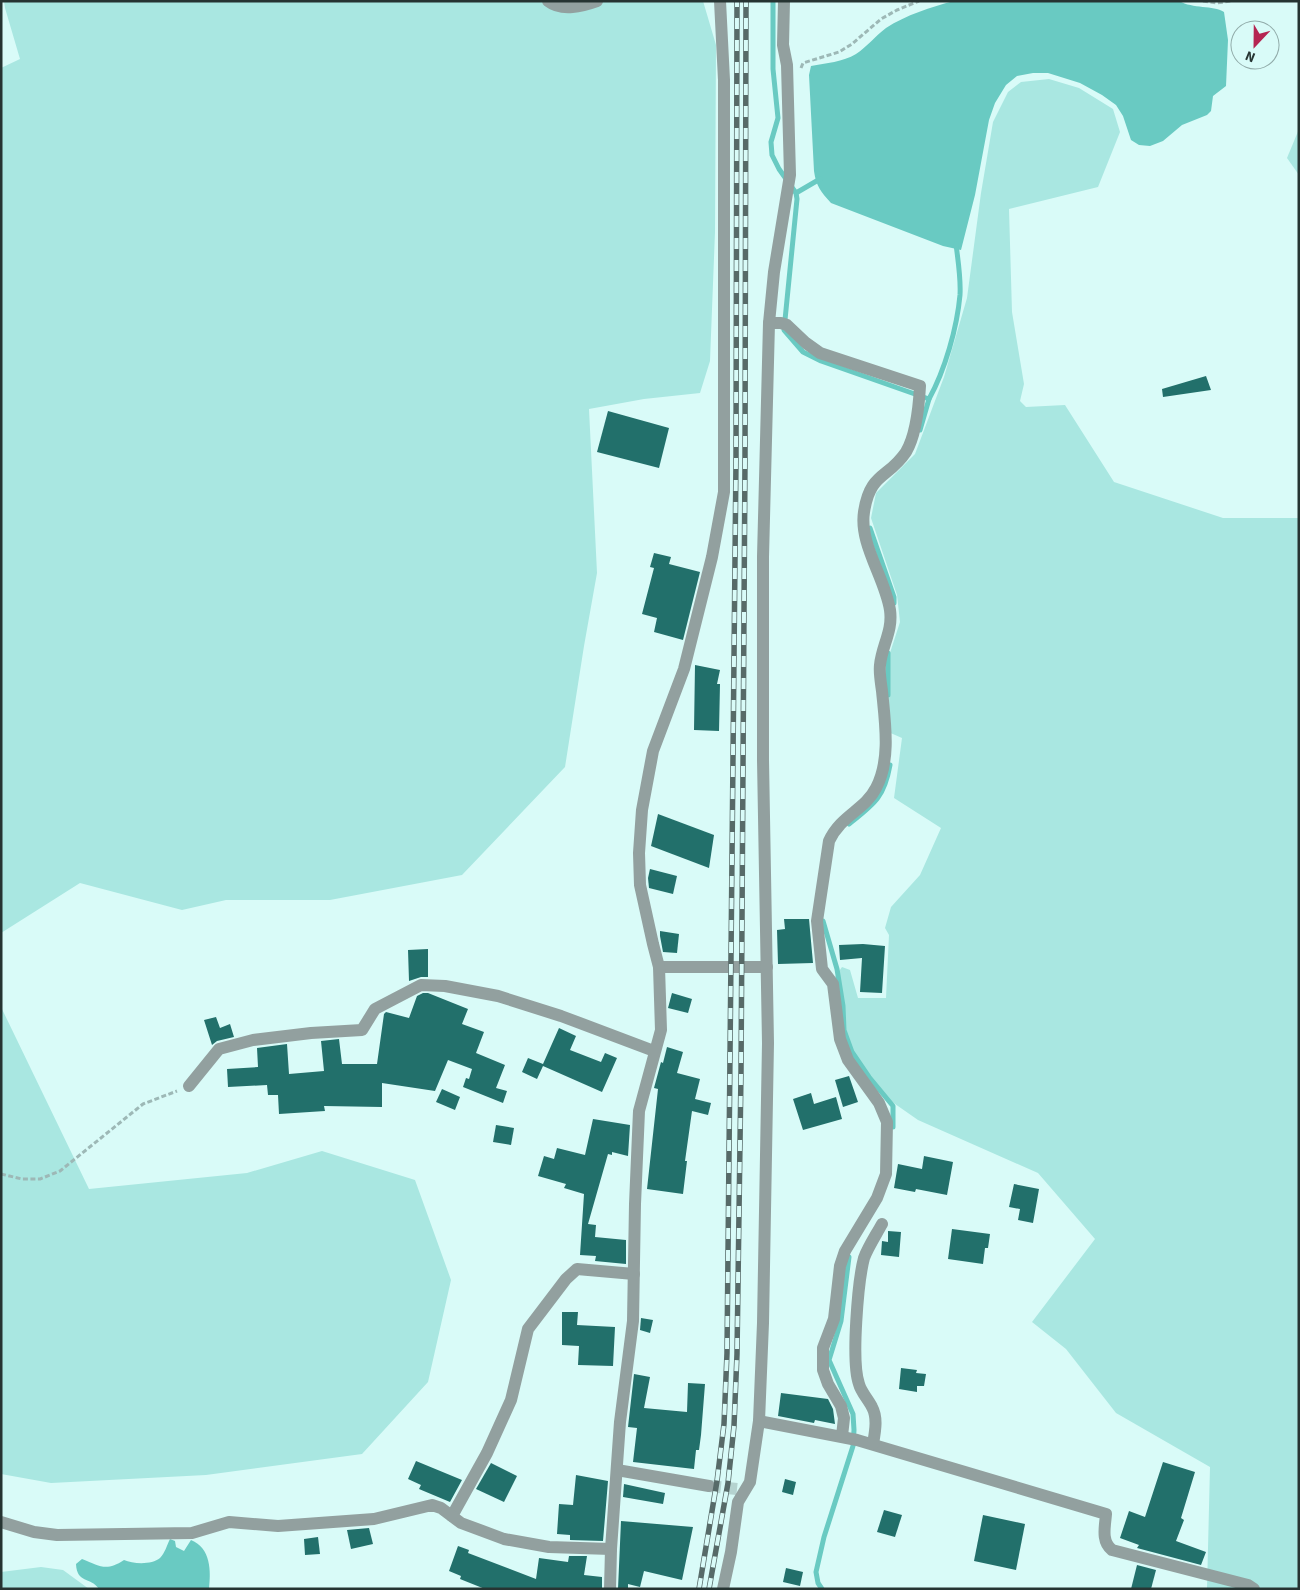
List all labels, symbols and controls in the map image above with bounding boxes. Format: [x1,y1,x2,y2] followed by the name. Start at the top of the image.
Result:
[1230,20,1280,70] north arrow
[1242,45,1259,67] text: N

